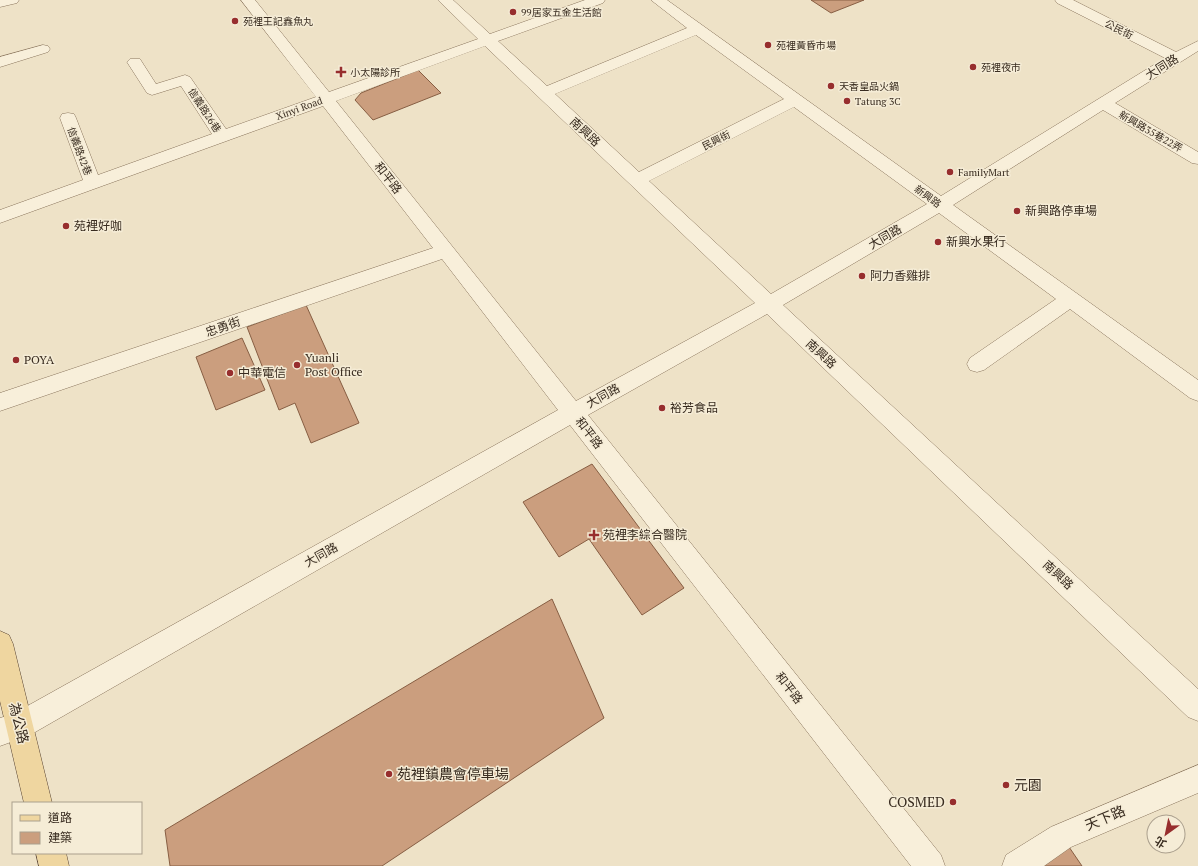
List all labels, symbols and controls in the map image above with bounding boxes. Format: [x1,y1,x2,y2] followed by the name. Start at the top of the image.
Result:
[521,6,602,19] place label: 99居家五金生活館
[508,7,518,17] marker: 99居家五金生活館
[243,15,313,28] place label: 苑裡王記鑫魚丸
[230,16,240,26] marker: 苑裡王記鑫魚丸
[1102,17,1135,42] street label: 公民街
[776,39,836,52] place label: 苑裡黃昏市場
[763,40,773,50] marker: 苑裡黃昏市場
[1142,51,1181,82] street label: 大同路
[981,61,1021,74] place label: 苑裡夜市
[968,62,978,72] marker: 苑裡夜市
[335,66,347,78] marker: 小太陽診所
[350,66,400,79] place label: 小太陽診所
[839,80,899,93] place label: 天香皇品火鍋
[826,81,836,91] marker: 天香皇品火鍋
[185,85,224,135] street label: 信義路26巷
[274,94,325,123] street label: Xinyi Road
[855,95,901,108] place label: Tatung 3C
[842,96,852,106] marker: Tatung 3C
[1117,108,1185,155] street label: 新興路35巷22弄
[567,114,604,149] street label: 南興路
[64,125,95,177] street label: 信義路42巷
[700,128,733,153] street label: 民興街
[371,159,405,196] street label: 和平路
[958,166,1010,179] place label: FamilyMart
[945,167,955,177] marker: FamilyMart
[912,182,944,210] street label: 新興路
[1025,203,1097,218] place label: 新興路停車場
[1012,206,1022,216] marker: 新興路停車場
[74,218,122,233] place label: 苑裡好咖
[61,221,71,231] marker: 苑裡好咖
[865,221,904,252] street label: 大同路
[946,234,1006,249] place label: 新興水果行
[933,237,943,247] marker: 新興水果行
[870,268,930,283] place label: 阿力香雞排
[857,271,867,281] marker: 阿力香雞排
[203,314,242,339] street label: 忠勇街
[803,336,840,371] street label: 南興路
[305,350,363,379] place label: Yuanli Post Office
[24,352,55,367] place label: POYA
[11,355,21,365] marker: POYA
[292,360,302,370] marker: Yuanli Post Office
[238,365,286,380] place label: 中華電信
[225,368,235,378] marker: 中華電信
[583,380,622,411] street label: 大同路
[670,400,718,415] place label: 裕芳食品
[657,403,667,413] marker: 裕芳食品
[572,414,606,451] street label: 和平路
[603,527,687,542] place label: 苑裡李綜合醫院
[588,529,600,541] marker: 苑裡李綜合醫院
[301,539,340,570] street label: 大同路
[1040,557,1077,592] street label: 南興路
[772,669,806,706] street label: 和平路
[5,700,34,746] street label: 為公路
[397,764,509,783] place label: 苑裡鎮農會停車場
[384,769,394,779] marker: 苑裡鎮農會停車場
[1014,775,1042,794] place label: 元園
[1001,780,1011,790] marker: 元園
[888,792,945,811] place label: COSMED
[948,797,958,807] marker: COSMED
[1082,801,1128,834] street label: 天下路
[12,802,142,854] legend
[48,810,72,825] text: 道路
[1146,814,1186,854] north arrow
[48,830,72,845] text: 建築
[1152,834,1169,851] text: 北

